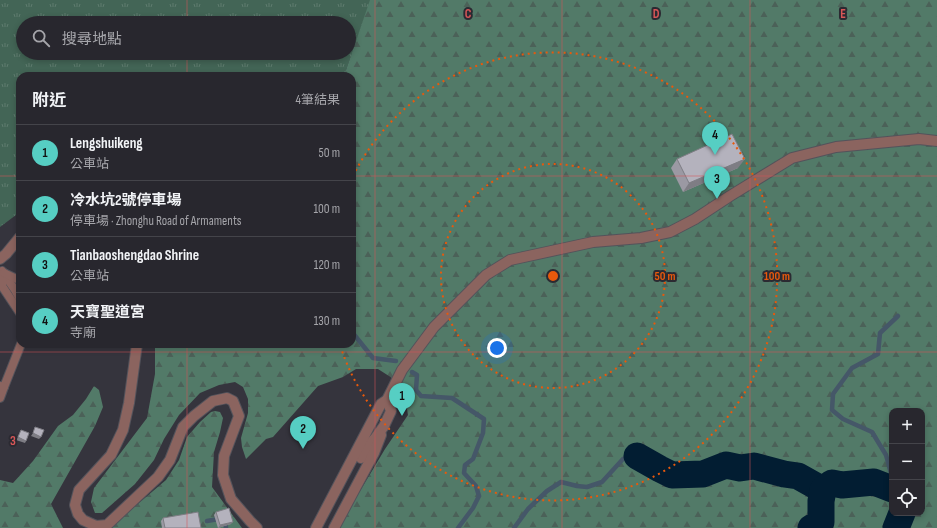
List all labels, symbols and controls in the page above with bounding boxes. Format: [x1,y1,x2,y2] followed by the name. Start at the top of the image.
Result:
[465,6,472,22] text: C
[653,6,660,22] text: D
[840,6,846,22] text: E
[16,16,356,60] search box
[30,27,52,49] icon: search
[62,30,122,49] text: 搜尋地點
[32,91,66,111] text: 附近
[296,92,340,108] text: 4筆結果
[702,122,728,155] pin: 4
[70,134,143,153] text: Lengshuikeng
[42,145,48,161] text: 1
[319,145,340,161] text: 50 m
[70,156,109,172] text: 公車站
[704,166,730,199] pin: 3
[70,191,182,210] text: 冷水坑2號停車場
[42,201,48,217] text: 2
[313,201,340,217] text: 100 m
[70,213,241,229] text: 停車場 · Zhonghu Road of Armaments
[70,246,199,265] text: Tianbaoshengdao Shrine
[42,257,48,273] text: 3
[314,257,340,273] text: 120 m
[70,268,109,284] text: 公車站
[546,269,560,283] centre of rings
[655,269,675,284] text: 50 m
[764,269,790,284] text: 100 m
[70,303,145,322] text: 天寶聖道宮
[42,313,48,329] text: 4
[314,313,340,329] text: 130 m
[70,325,96,341] text: 寺廟
[487,338,507,358] your location
[389,383,415,416] pin: 1
[889,408,925,516] map controls
[889,408,925,444] button: +
[290,416,316,449] pin: 2
[10,433,16,449] text: 3
[889,444,925,480] button: −
[889,480,925,516] button: locate

